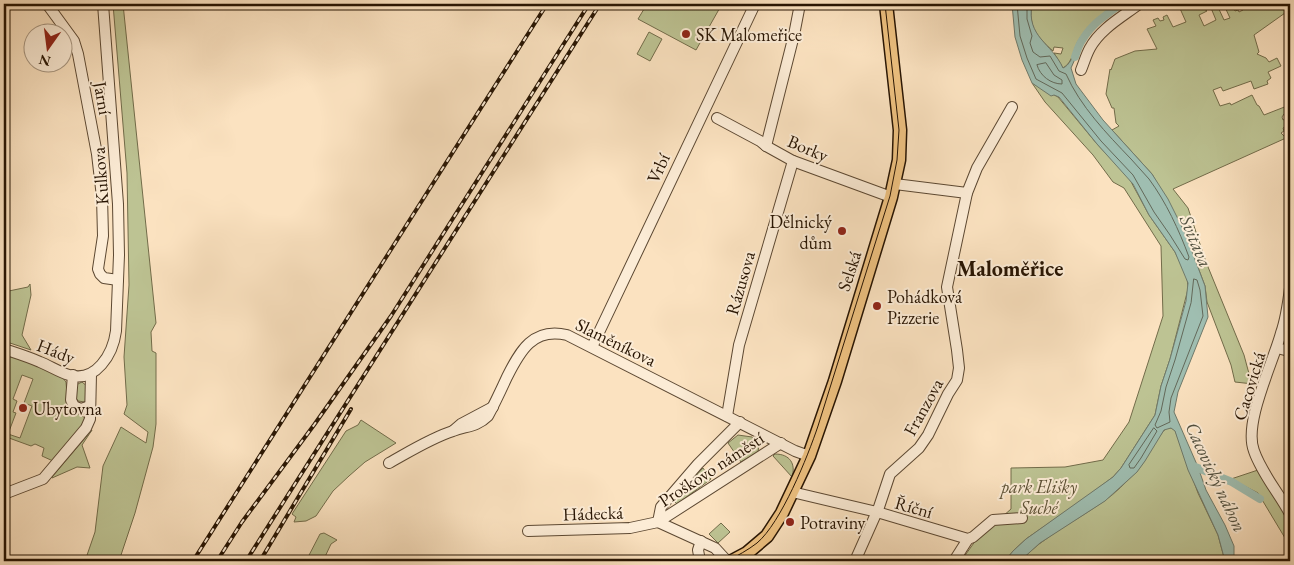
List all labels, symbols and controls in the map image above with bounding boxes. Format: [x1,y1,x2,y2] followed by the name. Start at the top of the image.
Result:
[22,22,72,72] north arrow
[696,23,802,46] place label: SK Malomeřice
[680,28,692,40] marker: SK Malomeřice
[37,50,53,71] text: N
[88,78,117,117] street label: Jarní
[784,129,832,167] street label: Borky
[86,145,113,206] street label: Kulkova
[641,149,675,187] street label: Vrbí
[770,210,832,254] place label: Dělnický dům
[1174,210,1218,271] water label: Svitava
[836,225,848,237] marker: Dělnický dům
[832,247,867,294] street label: Selská
[720,248,760,318] street label: Rázusova
[956,254,1064,283] district label: Maloměřice
[887,285,963,329] place label: Pohádková Pizzerie
[871,300,883,312] marker: Pohádková Pizzerie
[572,313,661,372] street label: Slaměníkova
[34,333,78,369] street label: Hády
[1228,348,1271,423] street label: Cacovická
[898,374,949,440] street label: Franzova
[33,397,103,420] place label: Ubytovna
[17,402,29,414] marker: Ubytovna
[1180,418,1252,536] water label: Cacovický náhon
[654,426,769,512] street label: Proškovo náměstí
[998,475,1078,519] park label: park Elišky Suché
[892,491,936,523] street label: Říční
[562,500,625,526] street label: Hádecká
[800,511,866,534] place label: Potraviny
[784,516,796,528] marker: Potraviny

